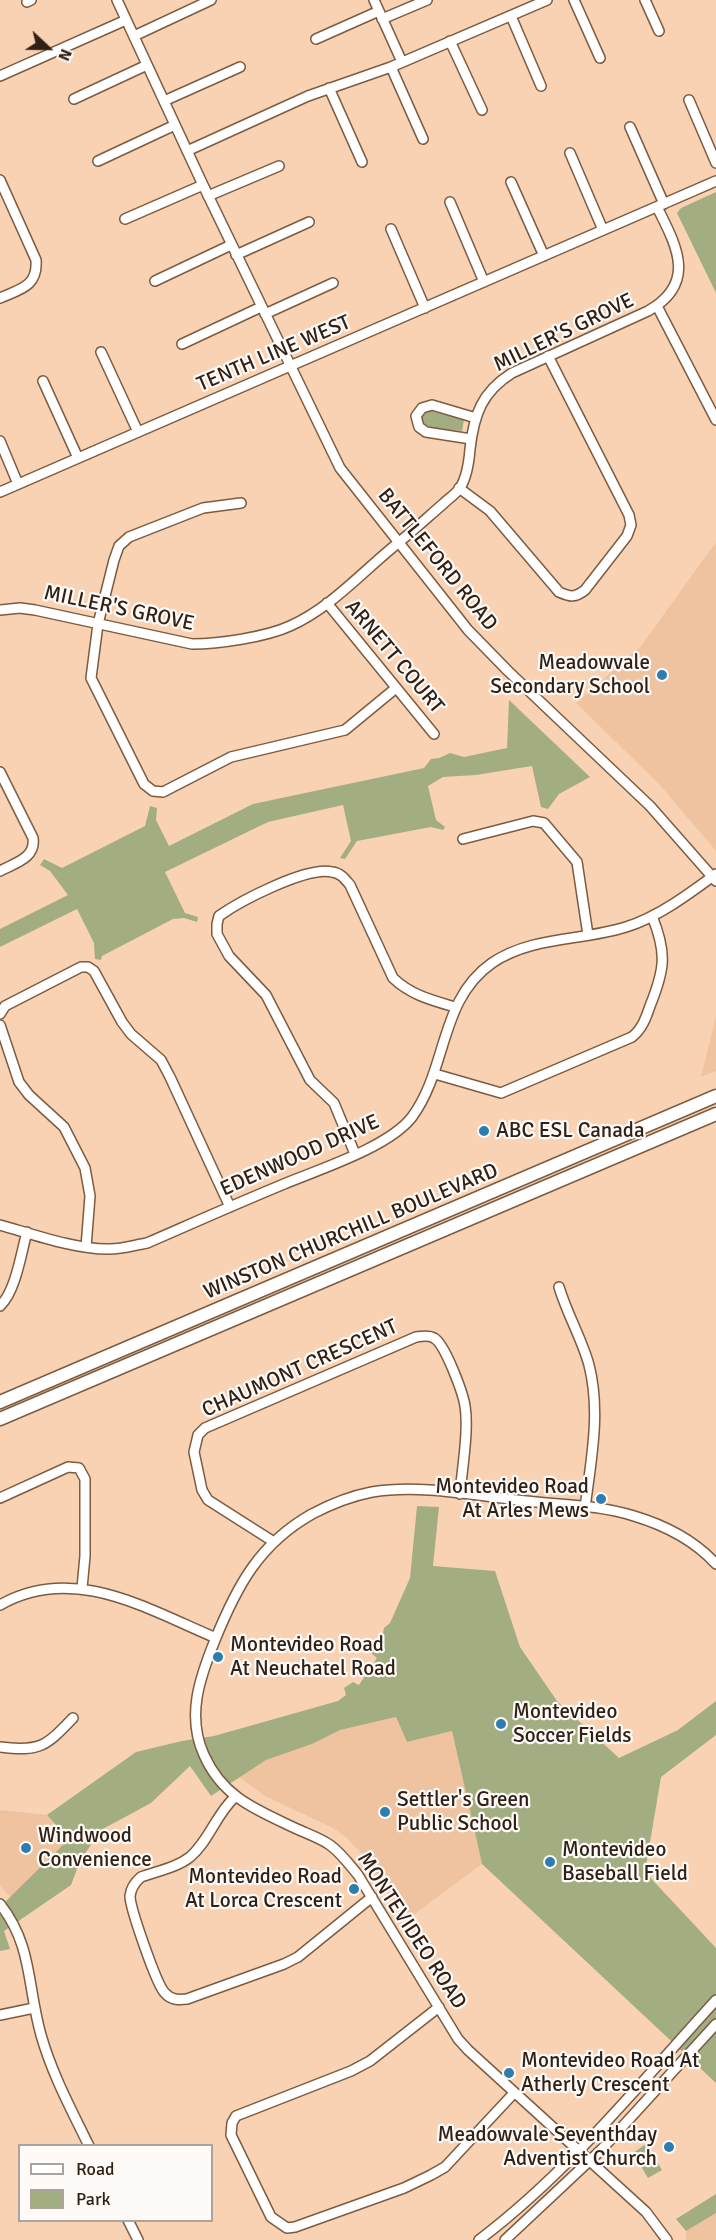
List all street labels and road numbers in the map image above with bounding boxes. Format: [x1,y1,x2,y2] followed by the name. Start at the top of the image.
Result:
[490,288,638,378] street label: MILLER'S GROVE
[193,310,355,398] street label: TENTH LINE WEST
[372,484,502,636] street label: BATTLEFORD ROAD
[42,581,196,637] street label: MILLER'S GROVE
[339,595,449,719] street label: ARNETT COURT
[217,1110,383,1202] street label: EDENWOOD DRIVE
[200,1158,502,1306] street label: WINSTON CHURCHILL BOULEVARD
[198,1315,402,1423] street label: CHAUMONT CRESCENT
[351,1848,471,2014] street label: MONTEVIDEO ROAD

